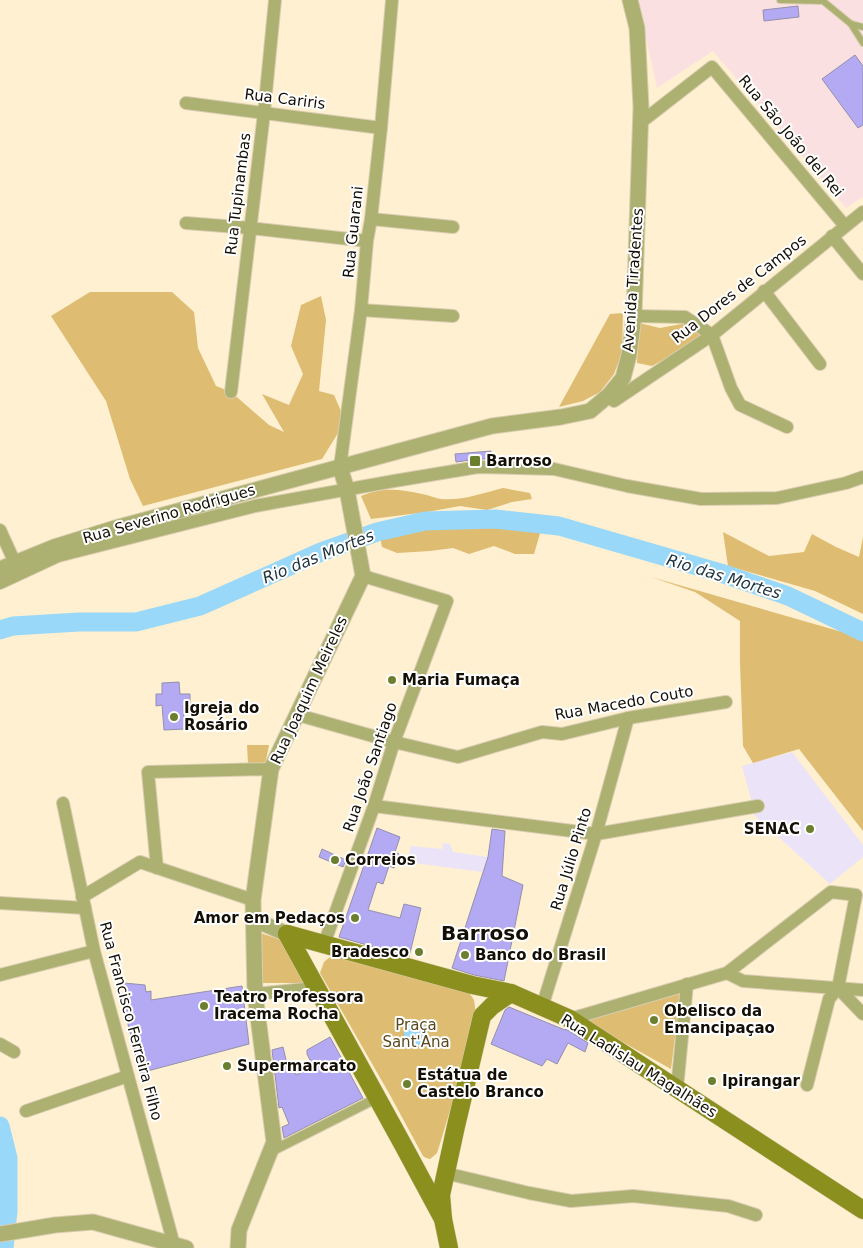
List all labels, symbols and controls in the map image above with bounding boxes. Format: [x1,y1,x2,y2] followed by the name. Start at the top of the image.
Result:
[735,71,847,201] street label: Rua São João del Rei
[244,85,327,113] street label: Rua Cariris
[222,132,254,256] street label: Rua Tupinambas
[339,185,367,279] street label: Rua Guarani
[619,207,647,352] street label: Avenida Tiradentes
[668,231,810,347] street label: Rua Dores de Campos
[486,452,552,470] place label: Barroso
[468,454,482,468] marker: Barroso
[81,481,258,547] street label: Rua Severino Rodrigues
[260,525,377,587] water label: Rio das Mortes
[664,550,783,603] water label: Rio das Mortes
[267,613,351,767] street label: Rua Joaquim Meireles
[402,671,520,689] place label: Maria Fumaça
[386,674,398,686] marker: Maria Fumaça
[553,682,695,724] street label: Rua Macedo Couto
[184,699,259,734] place label: Igreja do Rosário
[339,700,401,834] street label: Rua João Santiago
[168,711,180,723] marker: Igreja do Rosário
[547,805,595,913] street label: Rua Júlio Pinto
[744,820,800,838] place label: SENAC
[804,823,816,835] marker: SENAC
[345,851,416,869] place label: Correios
[329,854,341,866] marker: Correios
[194,909,345,927] place label: Amor em Pedaços
[349,912,361,924] marker: Amor em Pedaços
[96,920,166,1122] street label: Rua Francisco Ferreira Filho
[441,921,529,945] district label: Barroso
[331,943,409,961] place label: Bradesco
[413,946,425,958] marker: Bradesco
[475,946,606,964] place label: Banco do Brasil
[459,949,471,961] marker: Banco do Brasil
[214,988,364,1023] place label: Teatro Professora Iracema Rocha
[198,1000,210,1012] marker: Teatro Professora Iracema Rocha
[664,1002,775,1037] place label: Obelisco da Emancipaçao
[558,1010,721,1122] street label: Rua Ladislau Magalhães
[648,1014,660,1026] marker: Obelisco da Emancipaçao
[382,1016,450,1051] park label: Praça Sant'Ana
[237,1057,356,1075] place label: Supermarcato
[221,1060,233,1072] marker: Supermarcato
[417,1066,544,1101] place label: Estátua de Castelo Branco
[722,1072,801,1090] place label: Ipirangar
[706,1075,718,1087] marker: Ipirangar
[401,1078,413,1090] marker: Estátua de Castelo Branco

